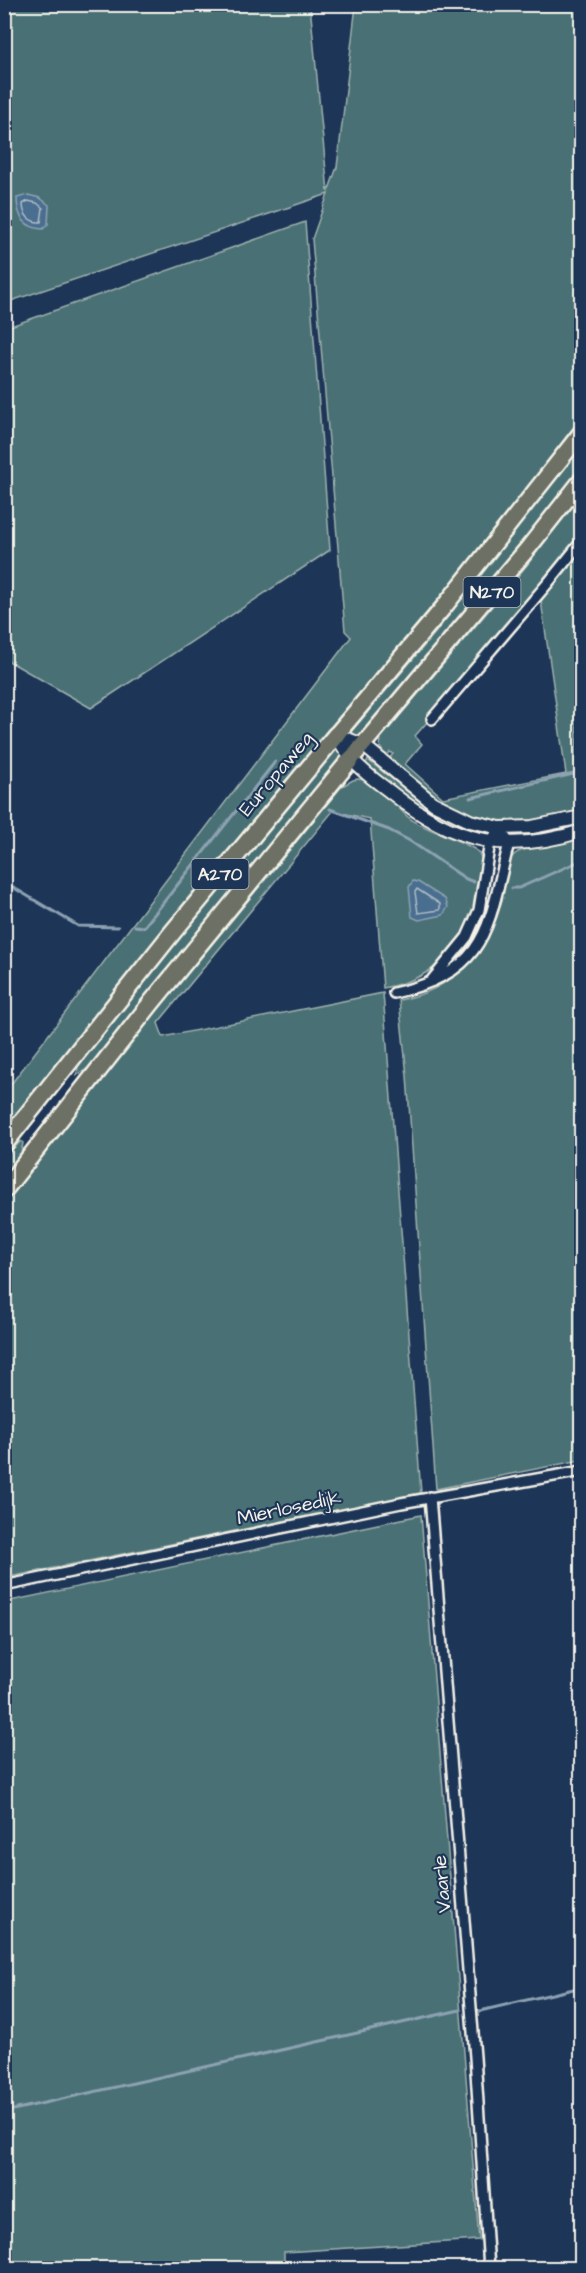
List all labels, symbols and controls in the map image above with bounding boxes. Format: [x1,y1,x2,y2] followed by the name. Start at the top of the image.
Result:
[464,577,520,607] road number: N270
[232,726,321,823] street label: Europaweg
[192,859,248,889] road number: A270
[234,1483,344,1533] street label: Mierlosedijk
[426,1854,458,1914] street label: Vaarle

